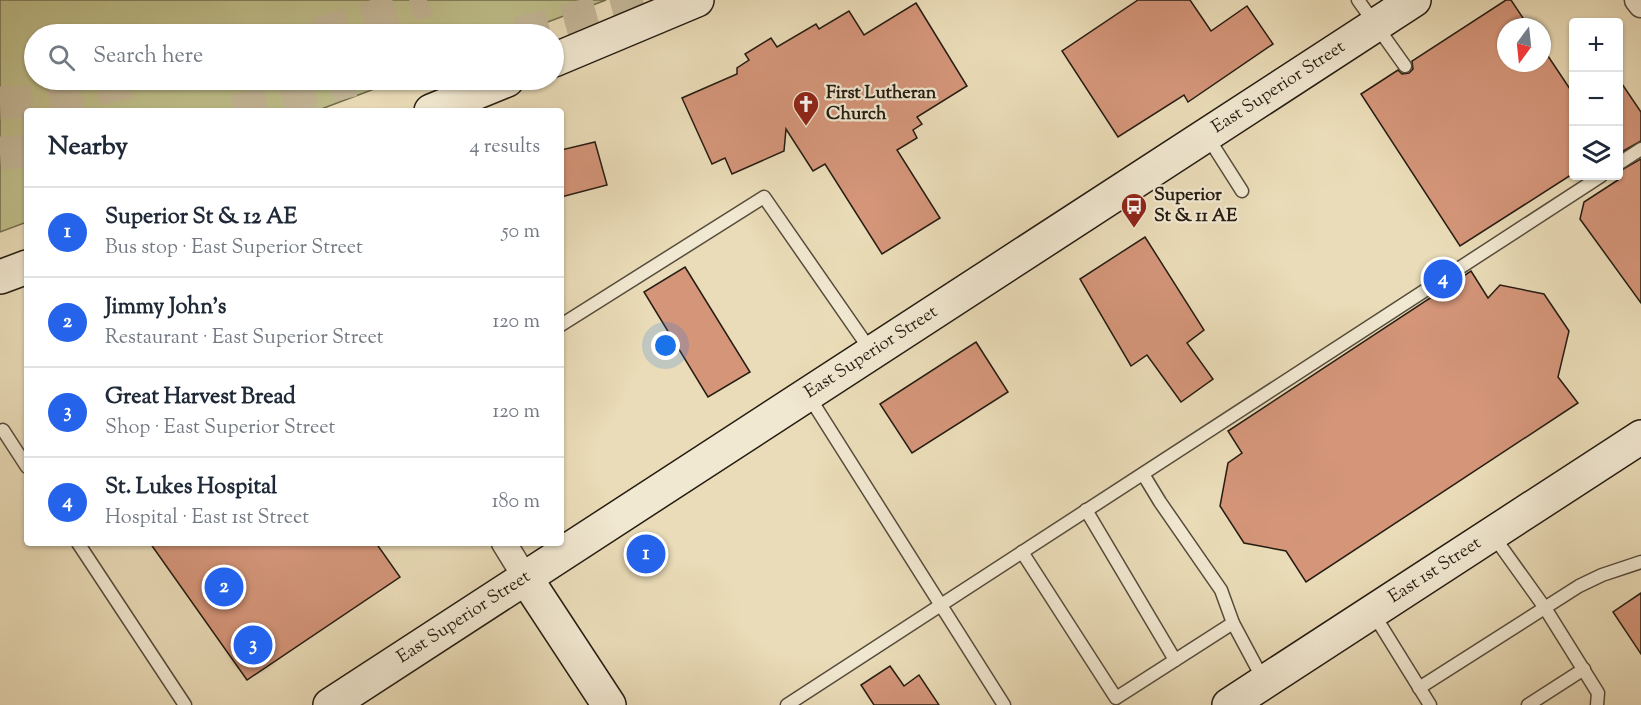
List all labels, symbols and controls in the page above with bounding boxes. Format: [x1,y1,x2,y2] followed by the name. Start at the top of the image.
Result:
[1497,18,1551,72] north arrow
[1569,18,1623,180] map controls
[1569,18,1623,72] button: +
[24,24,564,90] search box
[1207,35,1351,141] street label: East Superior Street
[45,41,78,74] icon: search
[93,41,203,73] text: Search here
[1569,72,1623,126] button: −
[826,81,937,128] place label: First Lutheran Church
[791,89,821,127] church icon: First Lutheran Church
[1569,126,1623,180] button: layers
[48,129,128,166] text: Nearby
[469,133,540,162] text: 4 results
[1154,183,1237,230] place label: Superior St & 11 AE
[1119,191,1149,229] bus stop icon: Superior St & 11 AE
[105,202,297,234] text: Superior St & 12 AE
[64,218,71,247] text: 1
[502,218,540,247] text: 50 m
[105,234,363,263] text: Bus stop · East Superior Street
[1424,256,1462,302] pin: 4
[105,292,226,324] text: Jimmy John's
[800,300,943,406] street label: East Superior Street
[63,308,72,337] text: 2
[492,308,540,337] text: 120 m
[105,324,384,353] text: Restaurant · East Superior Street
[651,331,680,360] your location
[105,382,296,414] text: Great Harvest Bread
[63,398,72,427] text: 3
[492,398,540,427] text: 120 m
[105,414,335,443] text: Shop · East Superior Street
[105,472,277,504] text: St. Lukes Hospital
[62,488,73,517] text: 4
[492,488,540,517] text: 180 m
[105,504,309,533] text: Hospital · East 1st Street
[1384,531,1487,611] street label: East 1st Street
[626,532,666,576] pin: 1
[204,564,244,610] pin: 2
[392,565,536,671] street label: East Superior Street
[234,622,272,668] pin: 3

